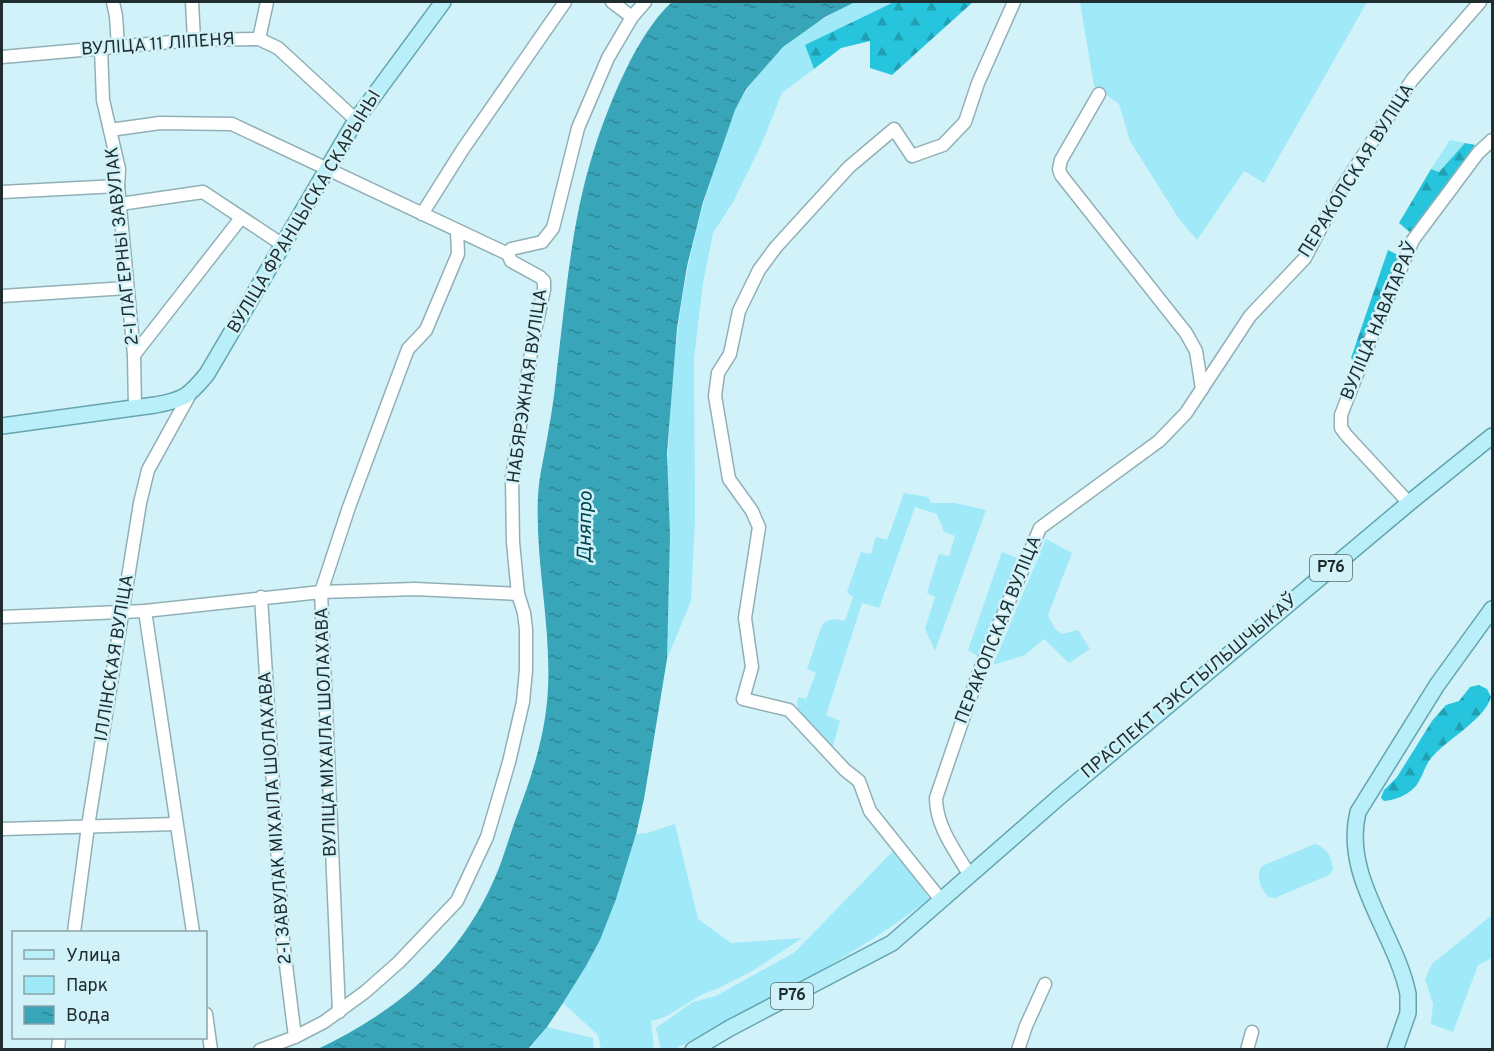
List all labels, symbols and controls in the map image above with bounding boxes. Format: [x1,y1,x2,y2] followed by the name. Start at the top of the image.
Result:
[80,28,236,62] street label: ВУЛІЦА 11 ЛІПЕНЯ
[1294,80,1420,262] street label: ПЕРАКОПСКАЯ ВУЛІЦА
[223,86,387,338] street label: ВУЛІЦА ФРАНЦЫСКА СКАРЫНЫ
[101,145,145,347] street label: 2-І ЛАГЕРНЫ ЗАВУЛАК
[1334,237,1424,404] street label: ВУЛІЦА НАВАТАРАЎ
[503,287,553,485] street label: НАБЯРЭЖНАЯ ВУЛІЦА
[572,491,600,563] water label: Дняпро
[951,533,1047,727] street label: ПЕРАКОПСКАЯ ВУЛІЦА
[1310,555,1352,581] road number: Р76
[90,573,140,743] street label: ІЛЛІНСКАЯ ВУЛІЦА
[1076,588,1303,784] street label: ПРАСПЕКТ ТЭКСТЫЛЬШЧЫКАЎ
[311,607,343,857] street label: ВУЛІЦА МІХАІЛА ШОЛАХАВА
[254,671,298,965] street label: 2-І ЗАВУЛАК МІХАІЛА ШОЛАХАВА
[12,931,207,1039] legend
[66,945,120,968] text: Улица
[66,975,108,998] text: Парк
[771,983,813,1009] road number: Р76
[66,1005,110,1028] text: Вода

